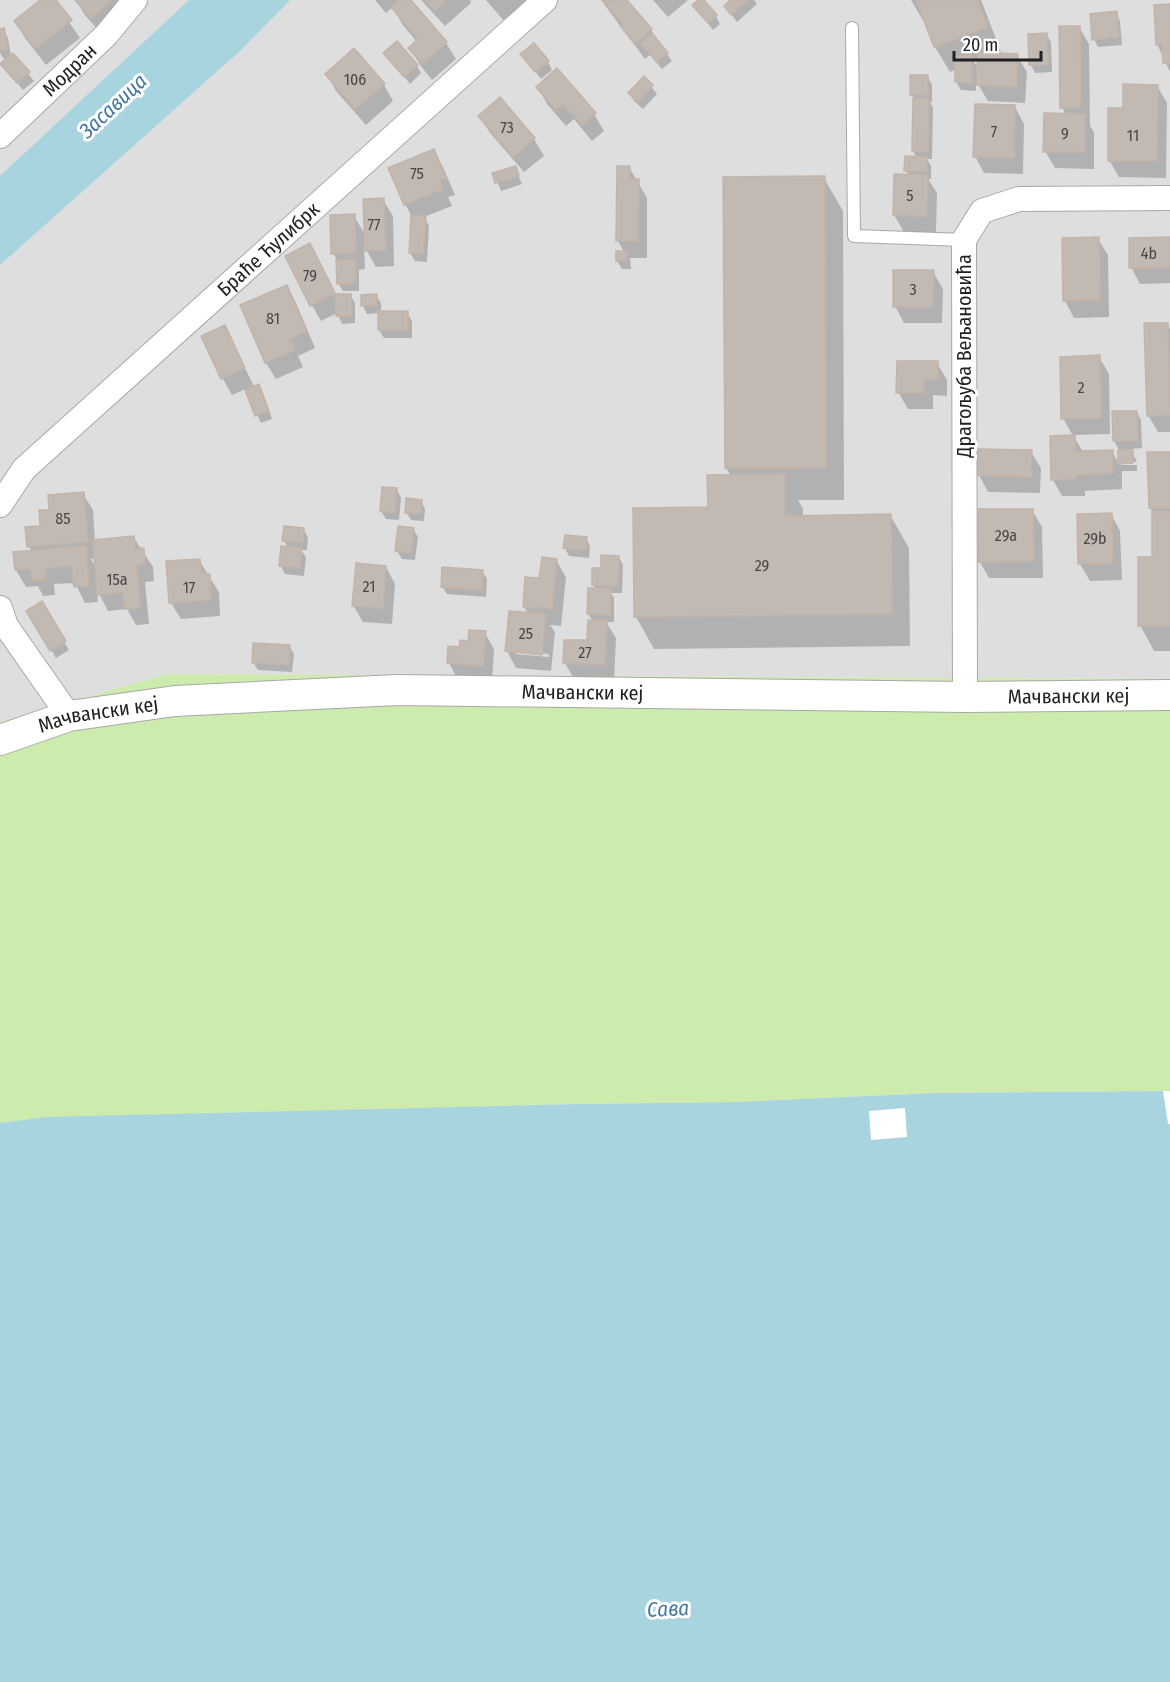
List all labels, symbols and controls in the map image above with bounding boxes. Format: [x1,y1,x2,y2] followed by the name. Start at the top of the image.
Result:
[954,24,1041,62] scale bar
[963,34,998,56] text: 20 m
[37,38,102,101] street label: Модран
[73,68,152,145] water label: Засавица
[344,70,366,89] house number: 106
[500,118,514,137] house number: 73
[991,122,998,141] house number: 7
[1061,124,1069,143] house number: 9
[1127,126,1139,145] house number: 11
[410,164,424,183] house number: 75
[906,186,914,205] house number: 5
[212,197,325,301] street label: Браће Ћулибрк
[367,215,381,234] house number: 77
[1141,244,1157,263] house number: 4b
[952,254,976,459] street label: Драгољуба Вељановића
[303,266,317,285] house number: 79
[909,280,917,299] house number: 3
[266,309,280,328] house number: 81
[1077,378,1085,397] house number: 2
[55,509,71,528] house number: 85
[995,526,1017,545] house number: 29a
[1083,529,1107,548] house number: 29b
[755,556,770,575] house number: 29
[106,570,128,589] house number: 15a
[363,577,375,596] house number: 21
[183,578,196,597] house number: 17
[519,624,533,643] house number: 25
[578,643,592,662] house number: 27
[522,680,644,705] street label: Мачвански кеј
[1008,683,1130,709] street label: Мачвански кеј
[35,692,160,738] street label: Мачвански кеј
[646,1595,690,1623] water label: Сава

